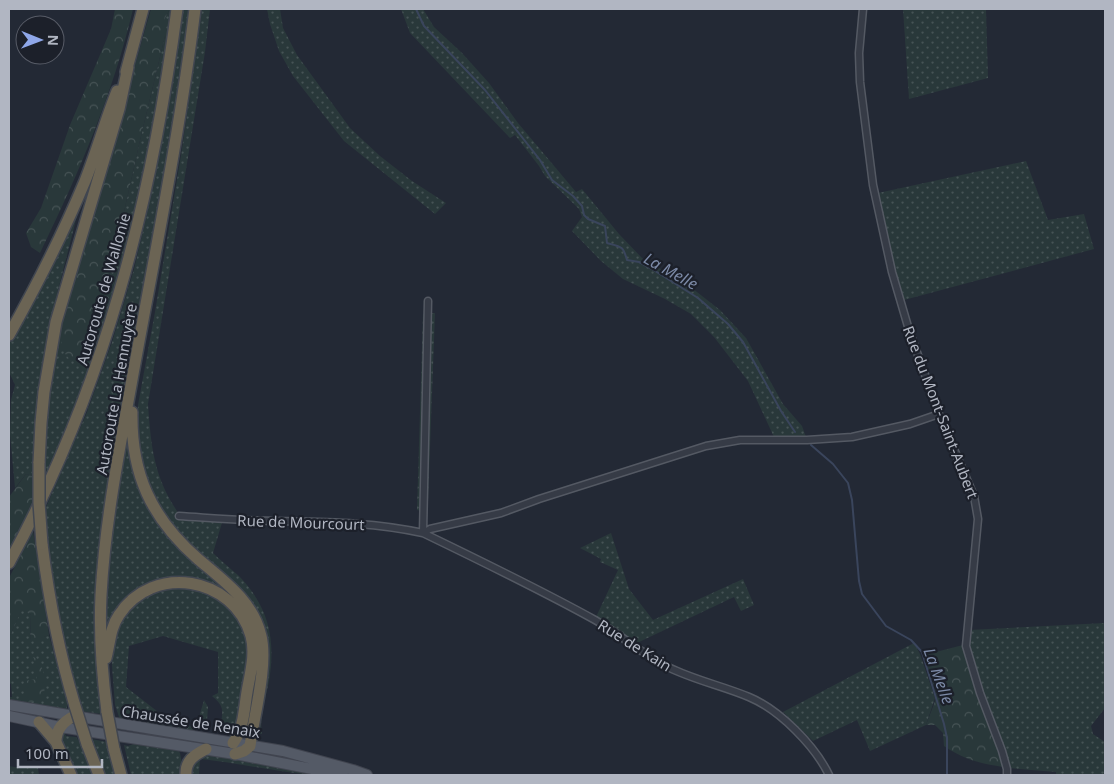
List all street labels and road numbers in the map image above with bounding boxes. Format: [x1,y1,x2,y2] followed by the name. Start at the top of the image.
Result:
[72,211,134,367] street label: Autoroute de Wallonie
[91,302,141,476] street label: Autoroute La Hennuyère
[899,323,983,502] street label: Rue du Mont-Saint-Aubert
[237,510,366,534] street label: Rue de Mourcourt
[594,614,676,676] street label: Rue de Kain
[120,700,262,742] street label: Chaussée de Renaix

